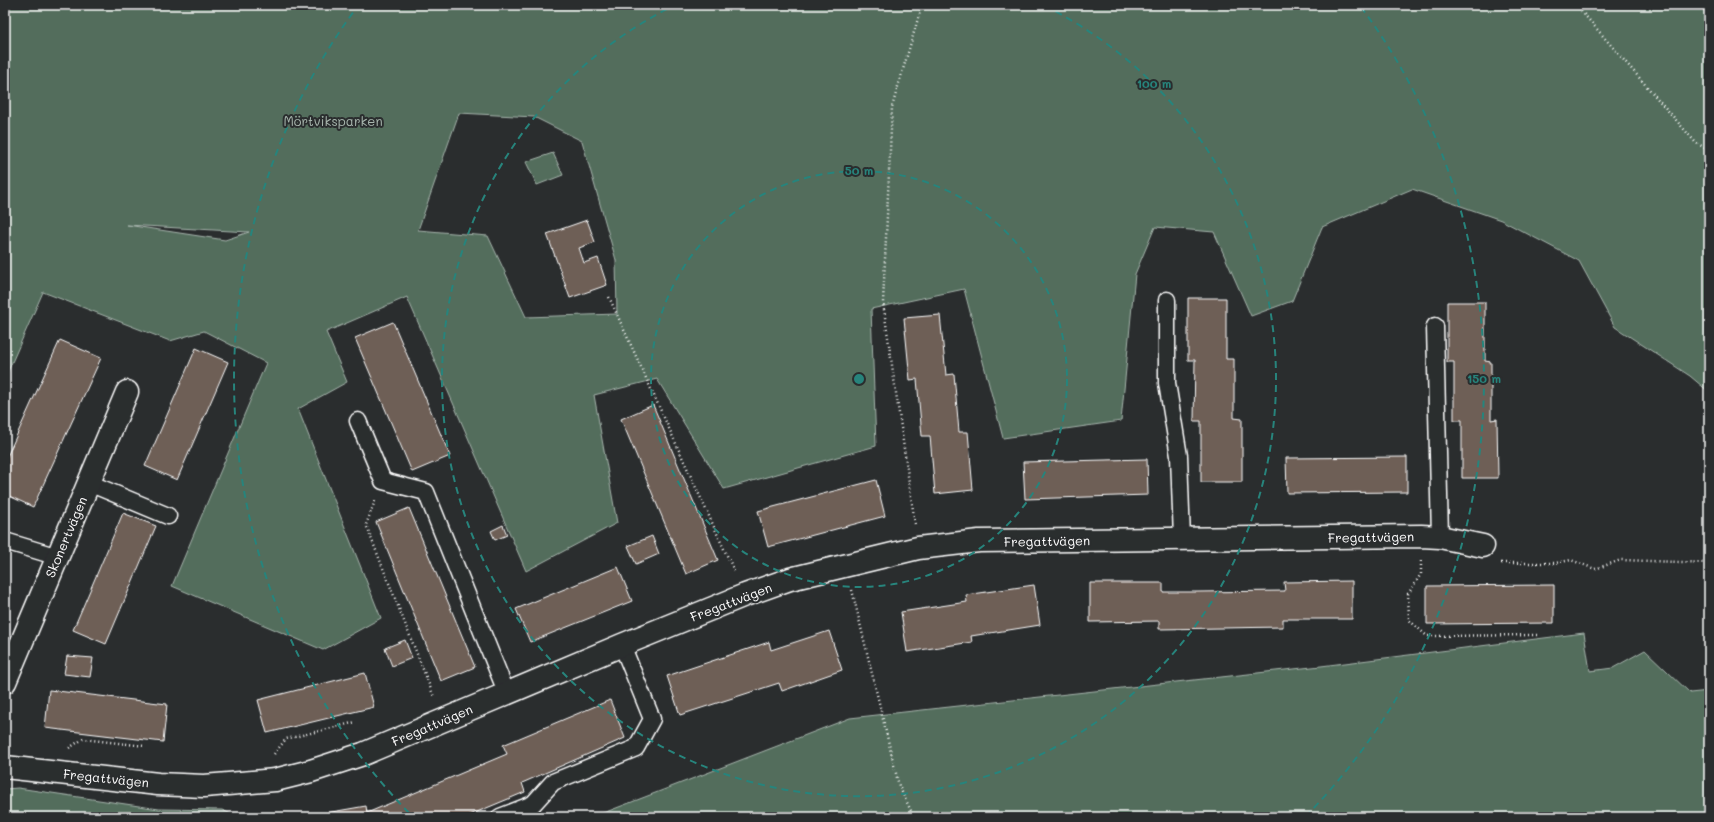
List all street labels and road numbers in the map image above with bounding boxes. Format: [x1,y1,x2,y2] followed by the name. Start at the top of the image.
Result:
[41,494,90,580] street label: Skonertvägen
[1328,527,1414,546] street label: Fregattvägen
[1004,531,1090,550] street label: Fregattvägen
[688,578,774,625] street label: Fregattvägen
[389,700,475,749] street label: Fregattvägen
[62,765,150,790] street label: Fregattvägen

